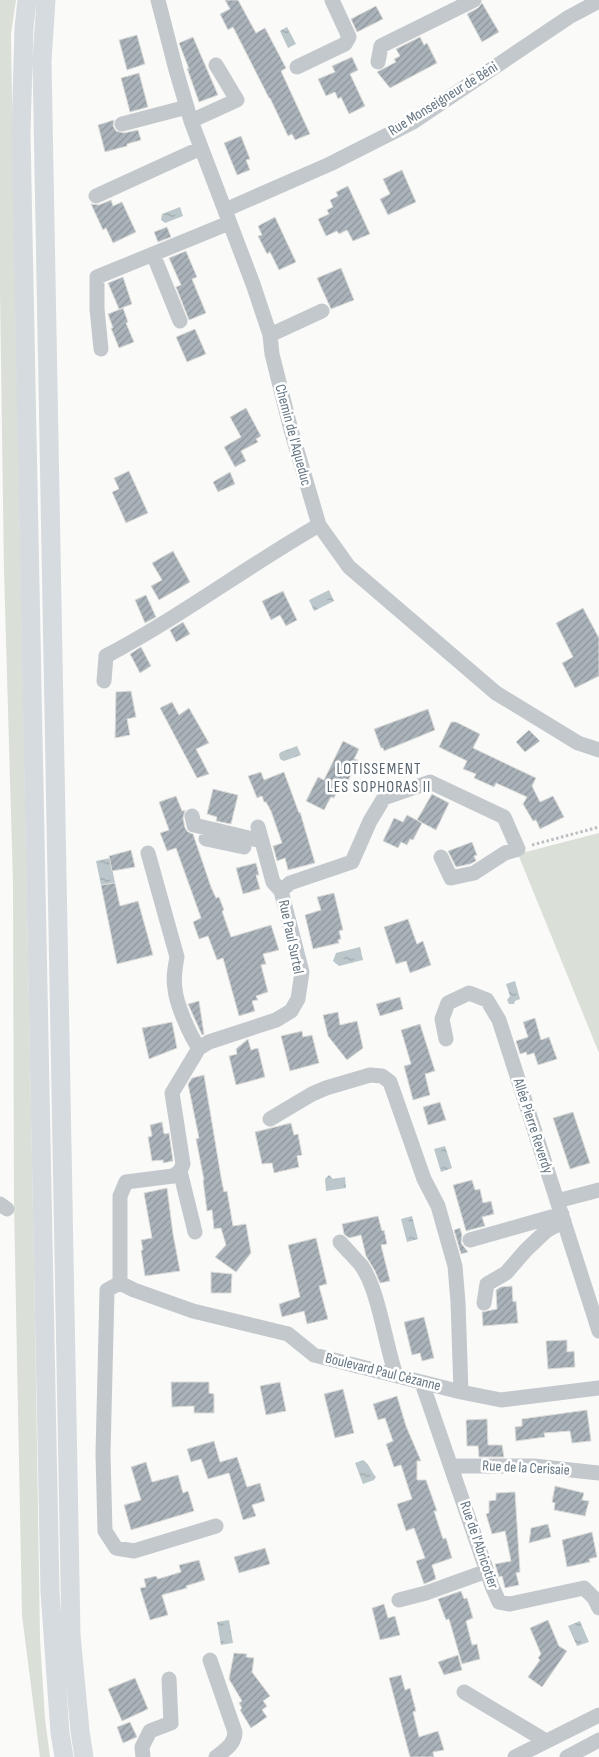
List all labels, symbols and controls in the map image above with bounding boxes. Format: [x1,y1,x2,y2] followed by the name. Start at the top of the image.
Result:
[385,58,501,140] street label: Rue Monseigneur de Béni
[270,382,316,488] street label: Chemin de l'Aqueduc
[327,760,431,797] district label: LOTISSEMENT LES SOPHORAS II
[274,898,308,976] street label: Rue Paul Surtel
[508,1075,557,1176] street label: Allée Pierre Reverdy
[323,1348,443,1396] street label: Boulevard Paul Cézanne
[482,1456,570,1480] street label: Rue de la Cerisaie
[455,1499,503,1592] street label: Rue de l'Abricotier

